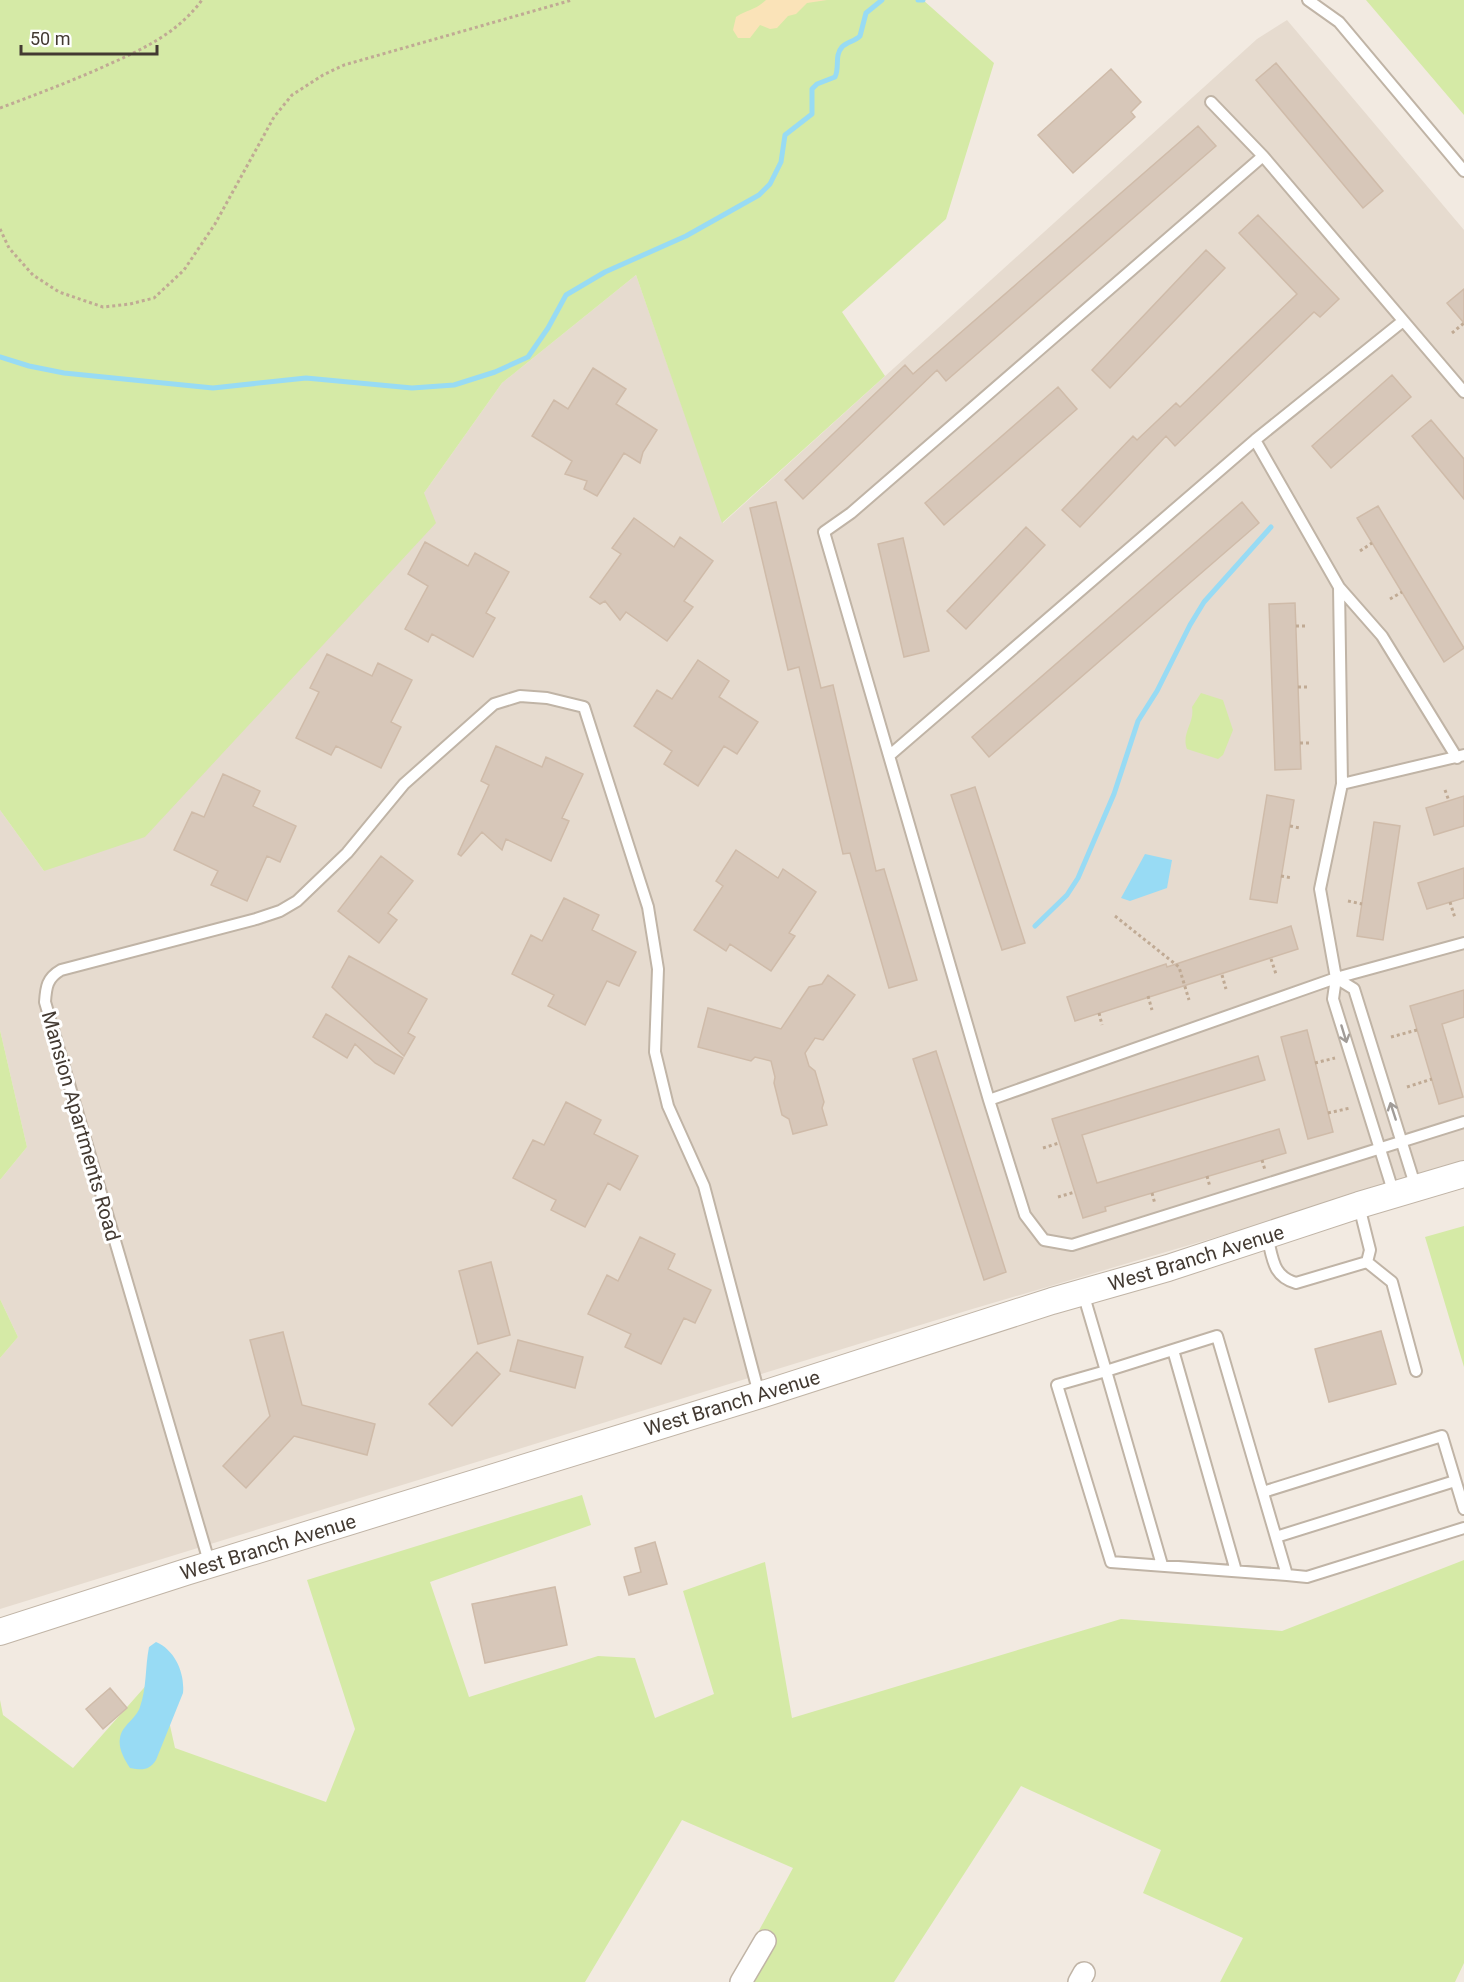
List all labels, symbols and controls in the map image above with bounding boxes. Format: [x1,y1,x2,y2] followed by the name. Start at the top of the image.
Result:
[21,18,158,56] scale bar
[30,28,70,49] text: 50 m
[37,1008,125,1244] street label: Mansion Apartments Road
[1339,1024,1350,1043] one-way arrow
[1387,1102,1398,1121] one-way arrow
[1105,1220,1287,1296] street label: West Branch Avenue
[641,1365,823,1441] street label: West Branch Avenue
[177,1509,359,1585] street label: West Branch Avenue

